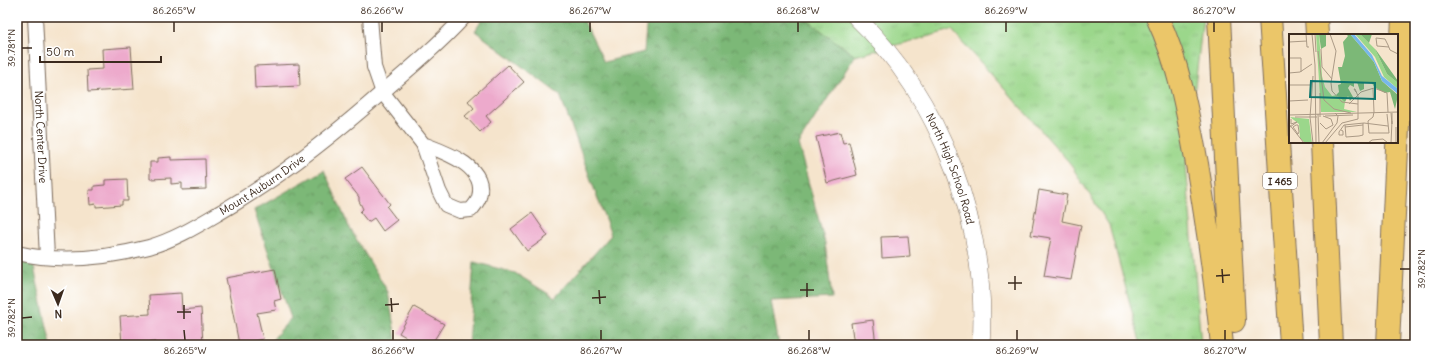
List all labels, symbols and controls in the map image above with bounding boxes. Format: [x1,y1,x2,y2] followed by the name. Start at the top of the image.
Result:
[152,4,196,17] text: 86.265°W
[360,4,404,17] text: 86.266°W
[569,4,611,17] text: 86.267°W
[776,4,820,17] text: 86.268°W
[984,4,1028,17] text: 86.269°W
[1193,4,1236,17] text: 86.270°W
[5,29,18,67] text: 39.781°N
[1289,34,1398,143] inset map
[40,38,161,64] scale bar
[46,44,75,59] text: 50 m
[32,90,50,184] street label: North Center Drive
[923,111,978,226] street label: North High School Road
[217,151,308,218] street label: Mount Auburn Drive
[1263,173,1297,189] road number: I 465
[1415,249,1428,289] text: 39.782°N
[38,284,78,324] north arrow
[5,298,18,338] text: 39.782°N
[54,307,62,321] text: N
[163,344,207,357] text: 86.265°W
[371,344,415,357] text: 86.266°W
[580,344,622,357] text: 86.267°W
[787,344,831,357] text: 86.268°W
[995,344,1039,357] text: 86.269°W
[1204,344,1247,357] text: 86.270°W

